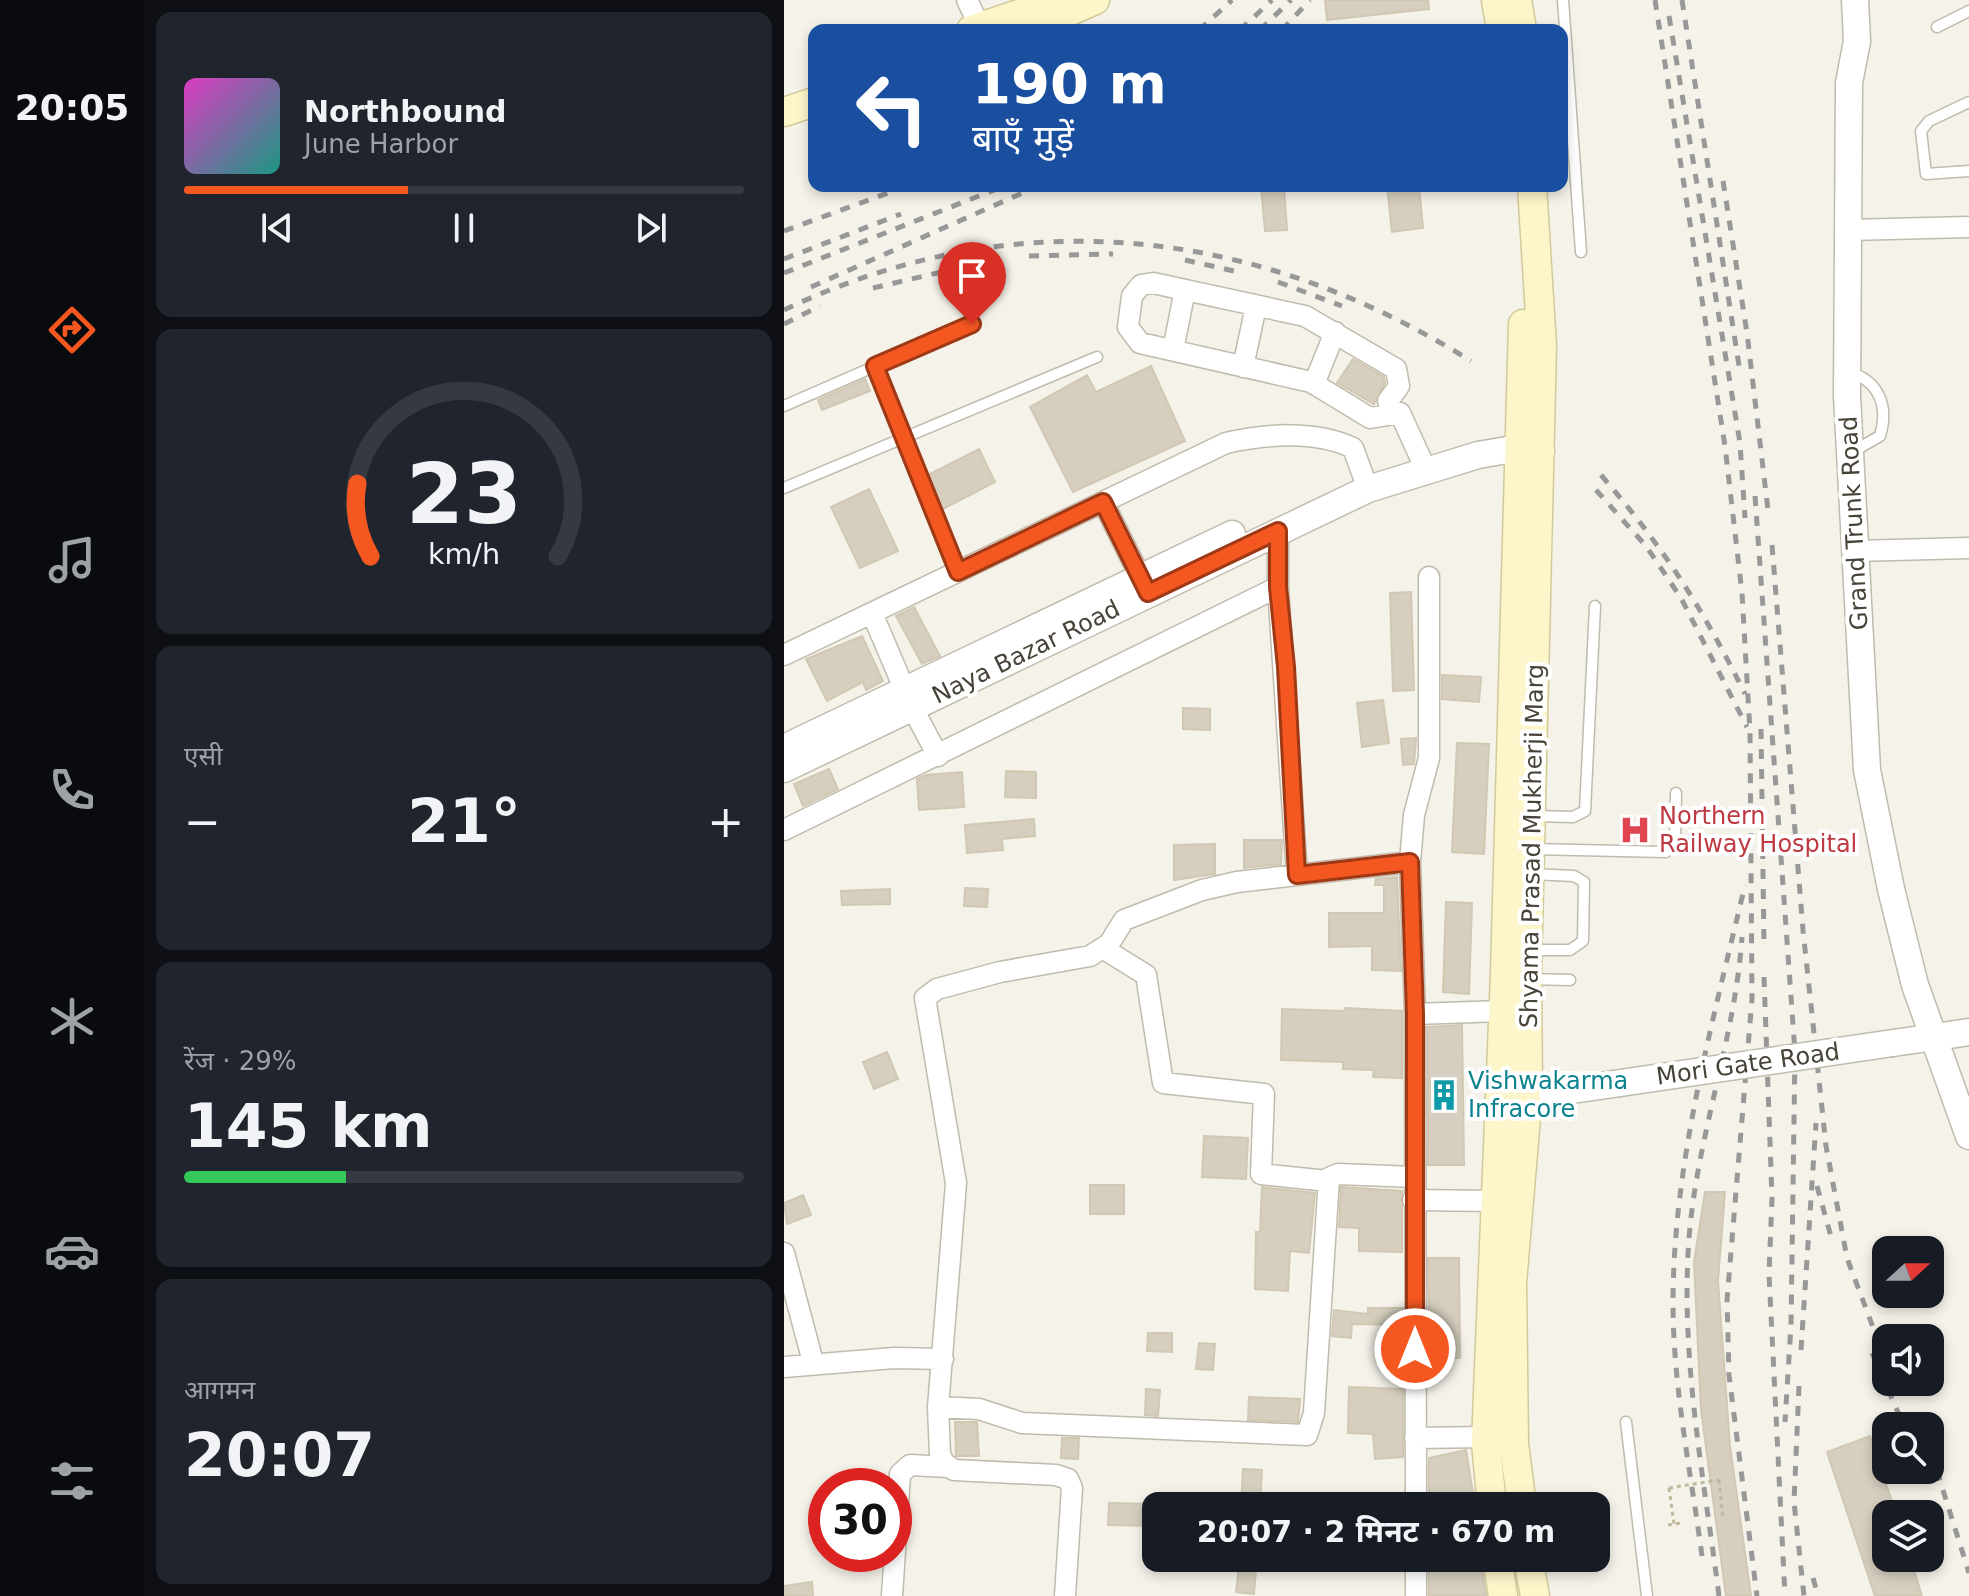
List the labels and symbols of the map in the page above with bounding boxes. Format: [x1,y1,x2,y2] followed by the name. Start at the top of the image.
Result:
[938,242,1006,324] pin
[1834,415,1874,631] street label: Grand Trunk Road
[928,594,1124,710] street label: Naya Bazar Road
[1515,664,1549,1028] street label: Shyama Prasad Mukherji Marg
[1659,802,1857,858] place label: Northern Railway Hospital
[1618,813,1652,847] hospital icon: Northern Railway Hospital
[1655,1037,1841,1091] street label: Mori Gate Road
[1468,1067,1628,1123] place label: Vishwakarma Infracore
[1427,1078,1461,1112] building icon: Vishwakarma Infracore
[1872,1236,1944,1308] north arrow
[1373,1307,1457,1391] position arrow
[808,1468,912,1572] speed limit sign: 30

